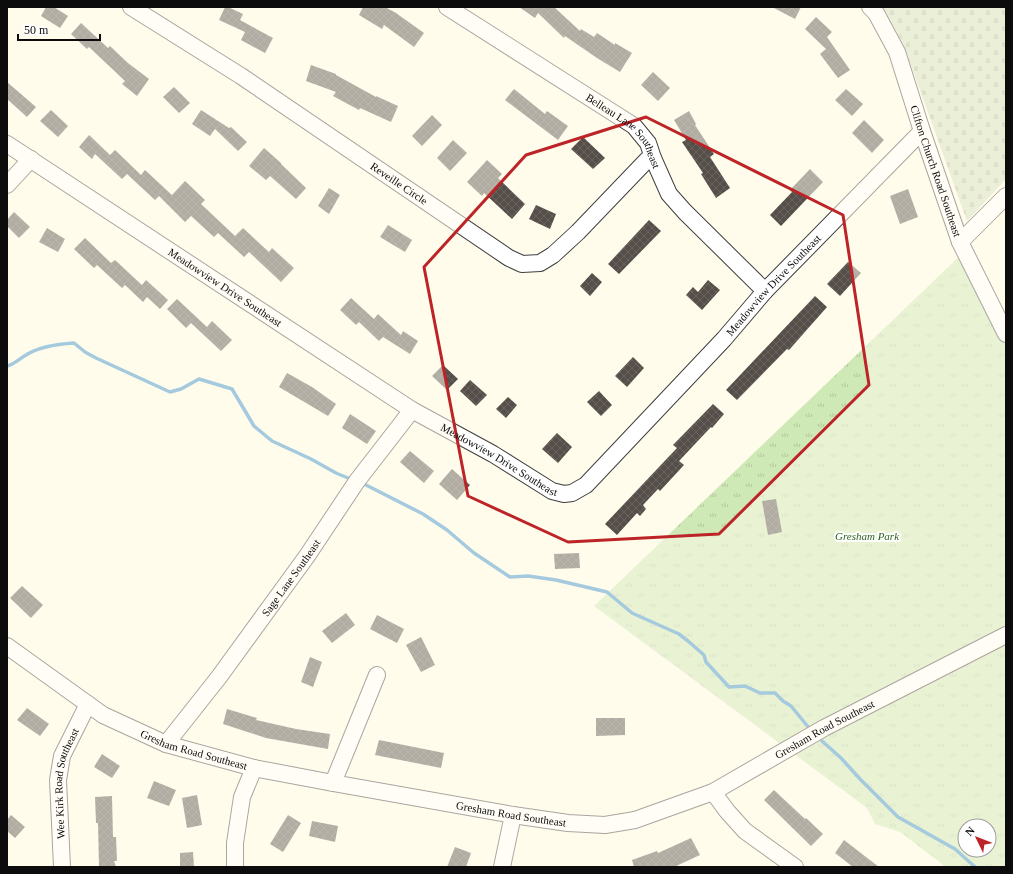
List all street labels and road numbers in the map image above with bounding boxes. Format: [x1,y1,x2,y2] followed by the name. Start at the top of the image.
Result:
[584,91,663,170] street label: Belleau Lane Southeast
[908,104,964,238] street label: Clifton Church Road Southeast
[368,160,430,207] street label: Reveille Circle
[724,232,823,338] street label: Meadowview Drive Southeast
[166,246,284,329] street label: Meadowview Drive Southeast
[439,421,559,498] street label: Meadowview Drive Southeast
[259,537,322,618] street label: Sage Lane Southeast
[773,697,876,761] street label: Gresham Road Southeast
[52,726,81,839] street label: Wee Kirk Road Southeast
[139,727,249,772] street label: Gresham Road Southeast
[455,799,567,829] street label: Gresham Road Southeast

